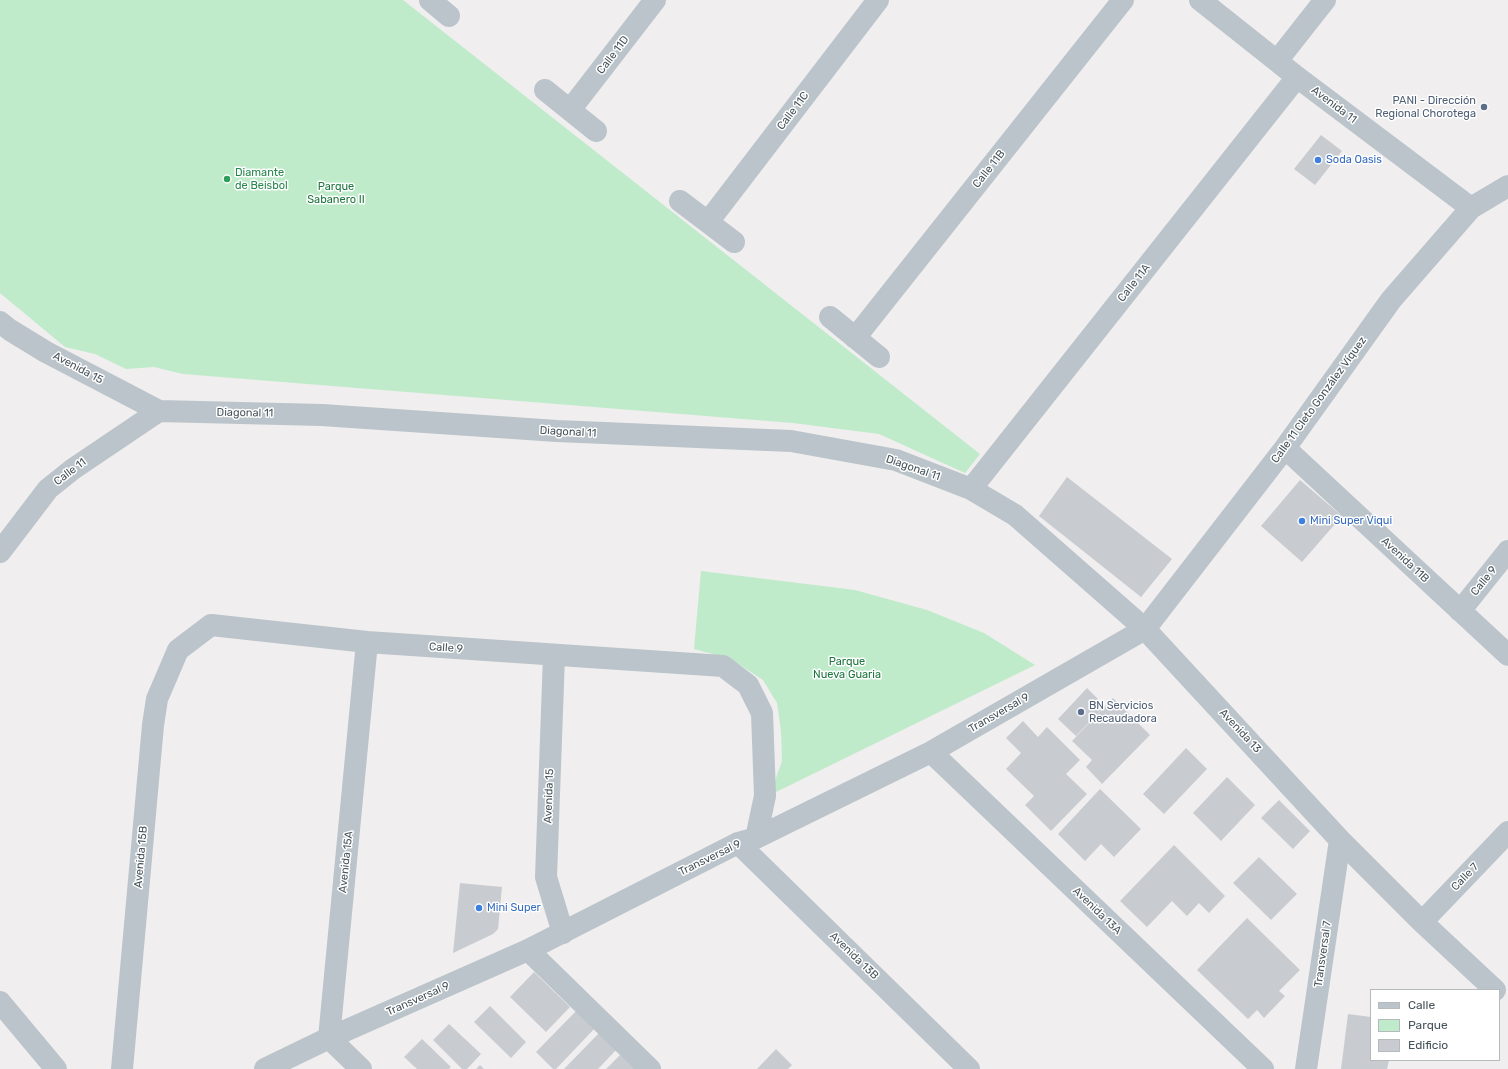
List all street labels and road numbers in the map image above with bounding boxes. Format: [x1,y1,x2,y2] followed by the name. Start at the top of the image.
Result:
[594,33,632,77] street label: Calle 11D
[1309,84,1359,126] street label: Avenida 11
[774,89,812,133] street label: Calle 11C
[970,147,1008,191] street label: Calle 11B
[1115,261,1153,305] street label: Calle 11A
[1269,334,1369,466] street label: Calle 11 Cleto González Víquez
[51,349,105,387] street label: Avenida 15
[217,406,273,420] street label: Diagonal 11
[539,424,597,440] street label: Diagonal 11
[884,453,942,483] street label: Diagonal 11
[51,456,89,488] street label: Calle 11
[1378,535,1432,585] street label: Avenida 11B
[1468,564,1500,598] street label: Calle 9
[429,640,463,656] street label: Calle 9
[966,690,1032,736] street label: Transversal 9
[1216,706,1264,756] street label: Avenida 13
[541,768,557,824] street label: Avenida 15
[132,825,150,889] street label: Avenida 15B
[336,830,356,894] street label: Avenida 15A
[677,837,743,879] street label: Transversal 9
[1449,860,1481,894] street label: Calle 7
[1070,885,1124,937] street label: Avenida 13A
[1312,920,1334,988] street label: Transversal 7
[827,930,881,982] street label: Avenida 13B
[384,979,452,1019] street label: Transversal 9

